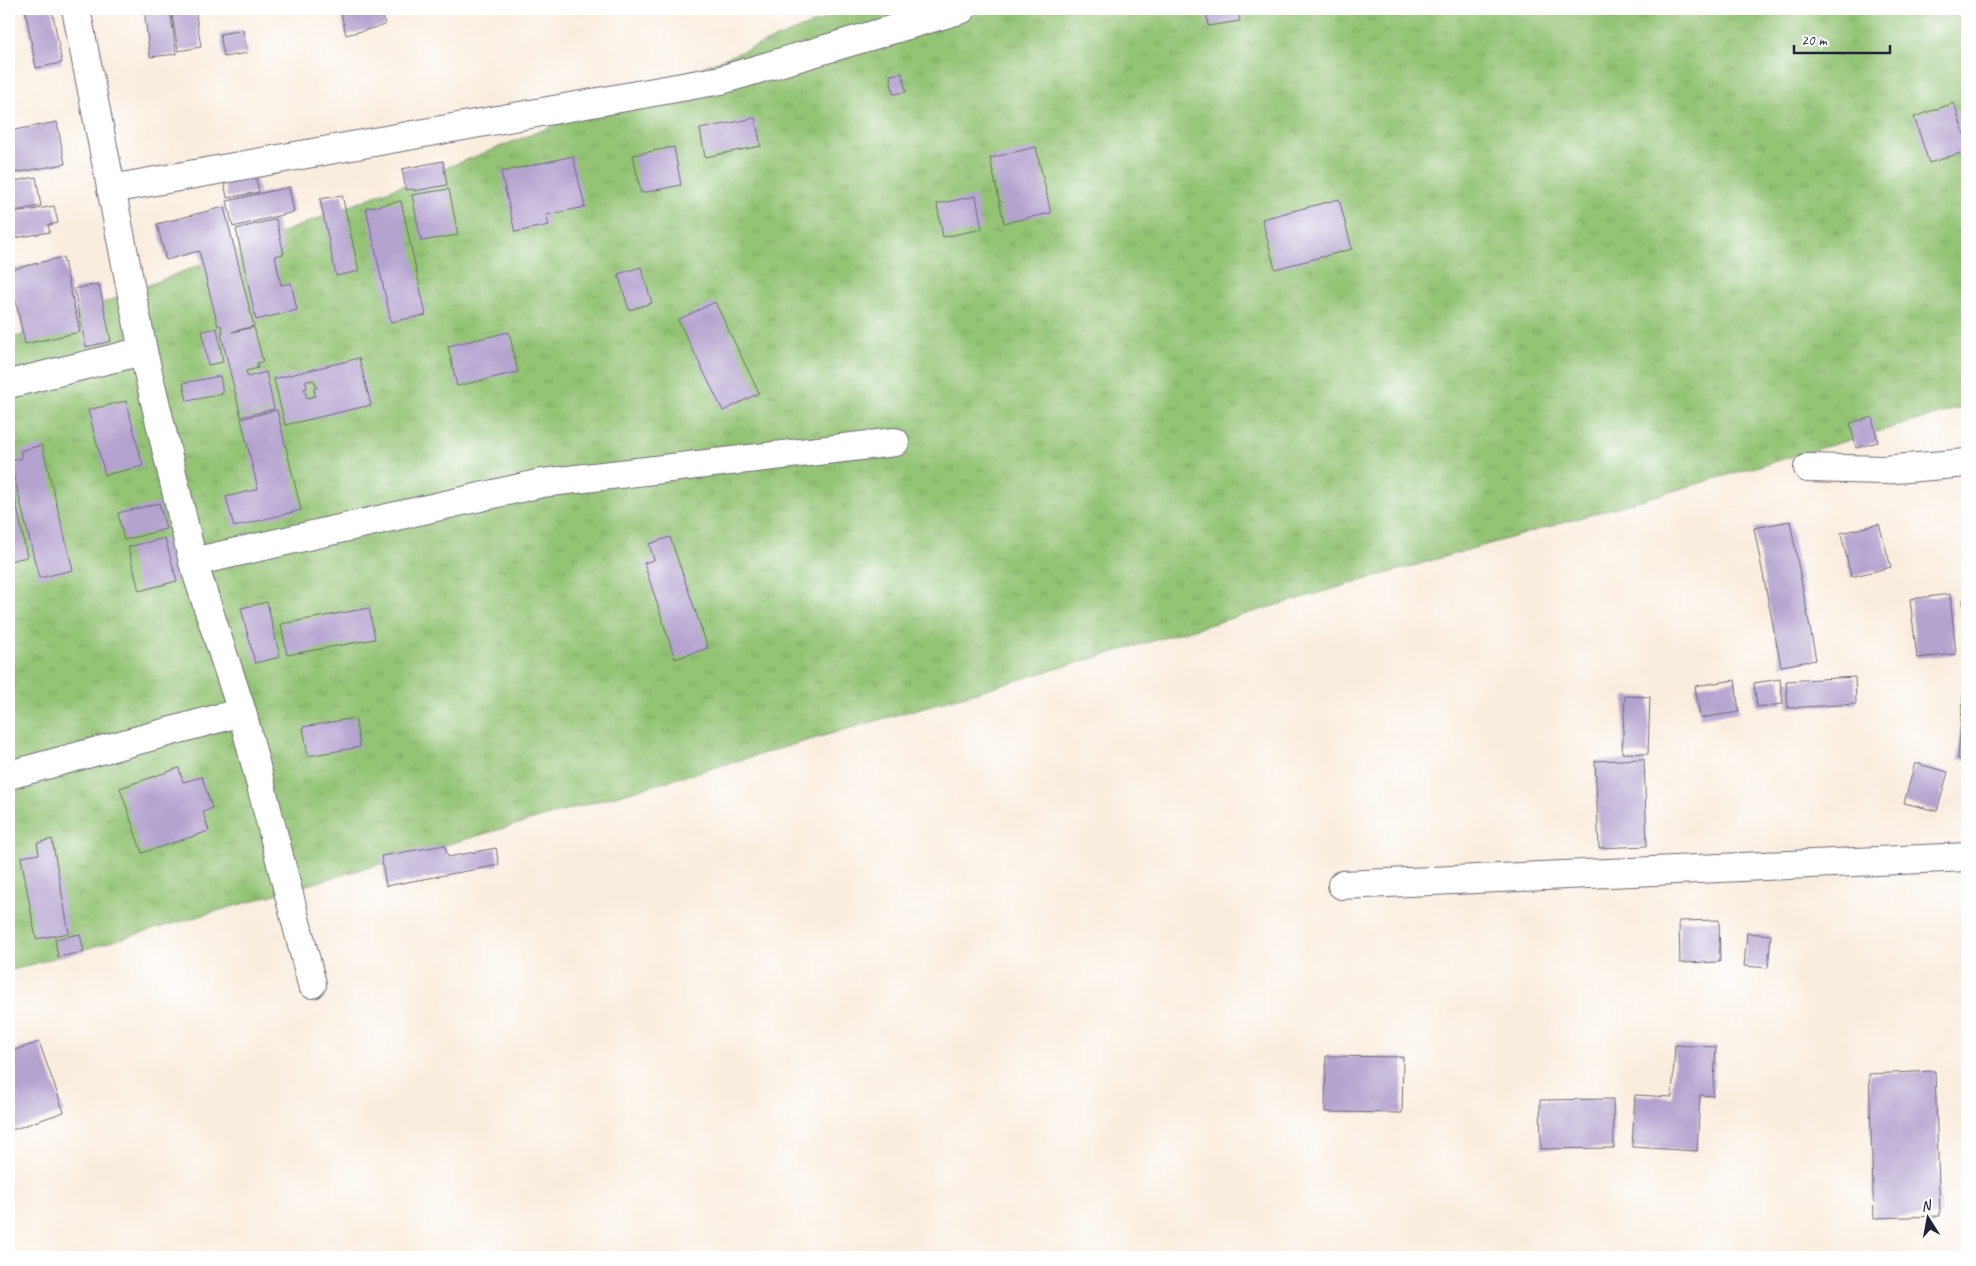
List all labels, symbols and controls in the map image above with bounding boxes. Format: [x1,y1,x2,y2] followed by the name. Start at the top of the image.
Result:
[1794,22,1890,54] scale bar
[1801,31,1828,50] text: 20 m
[1904,1194,1954,1244] north arrow
[1920,1196,1934,1215] text: N

